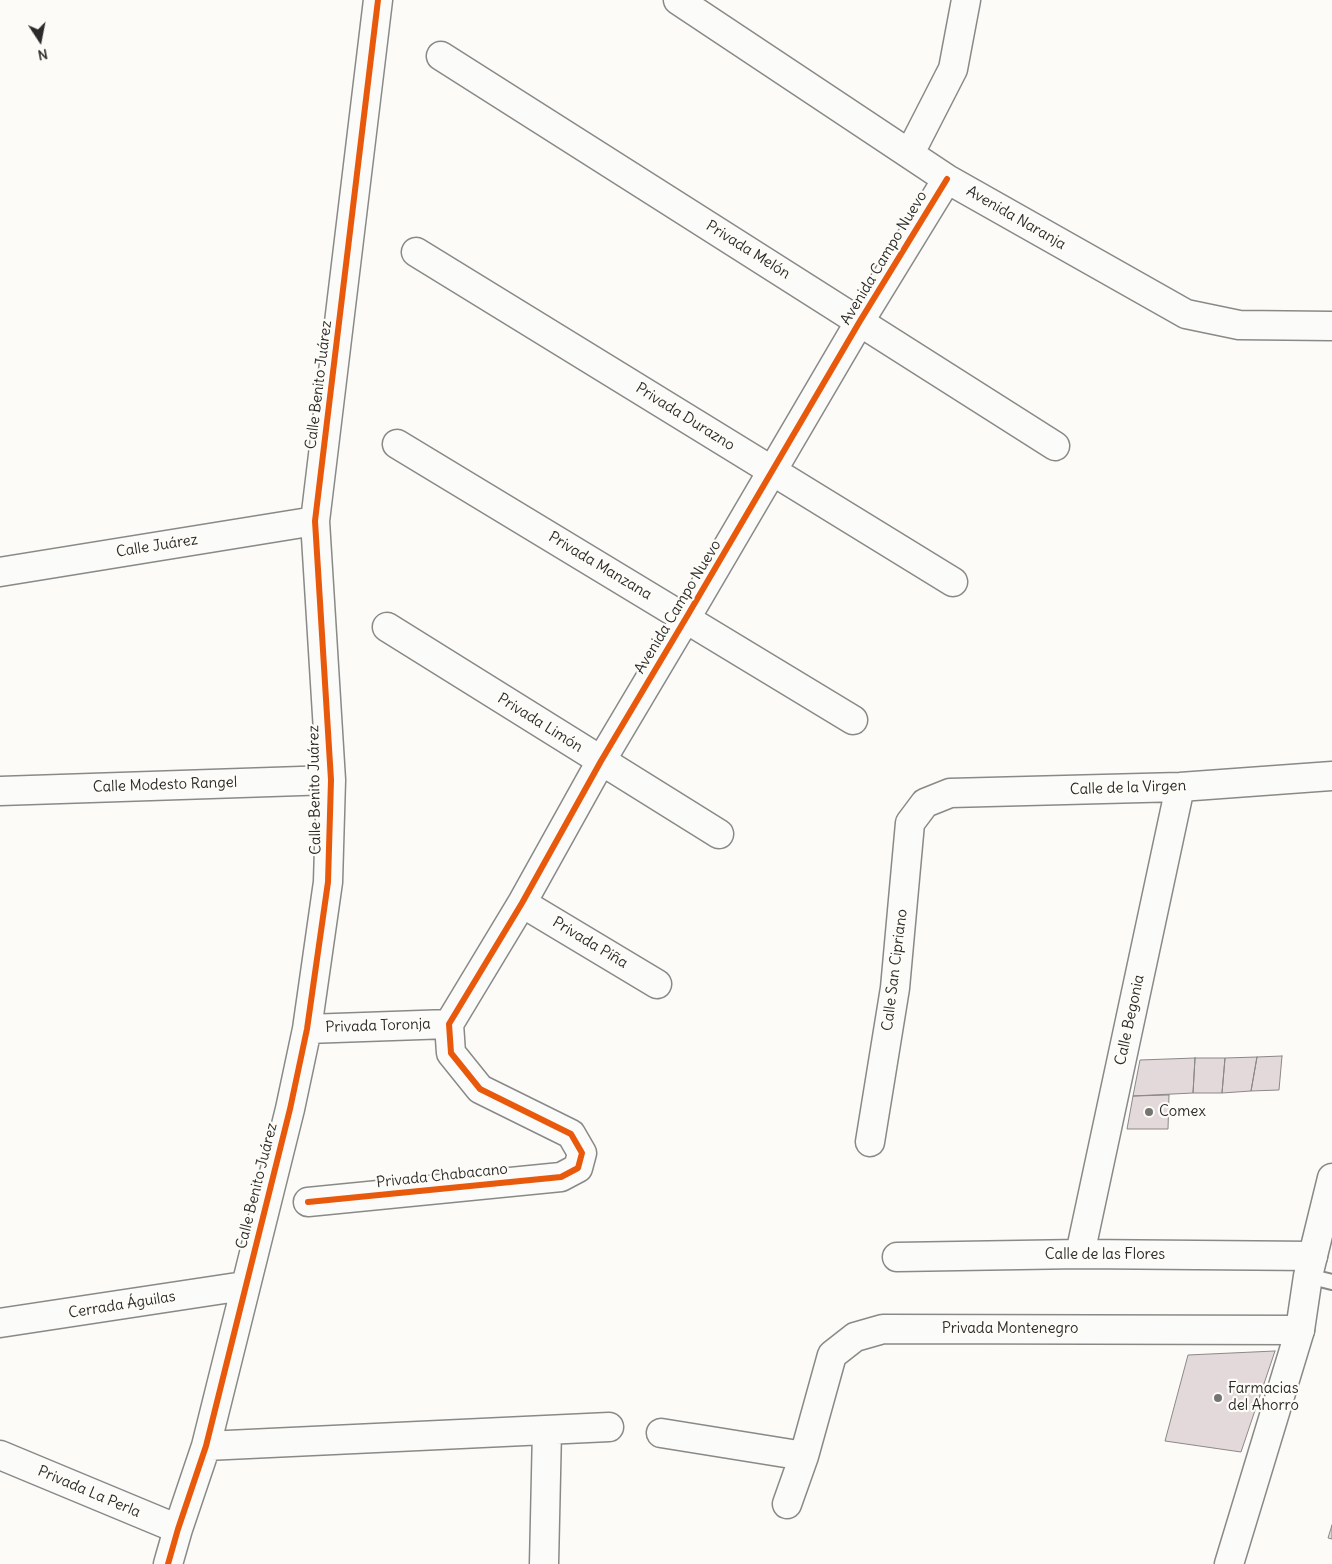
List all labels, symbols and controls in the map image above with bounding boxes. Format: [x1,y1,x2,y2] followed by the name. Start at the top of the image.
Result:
[15,15,65,65] north arrow
[36,45,49,64] text: N
[963,182,1069,254] street label: Avenida Naranja
[837,188,931,328] street label: Avenida Campo Nuevo
[703,217,793,283] street label: Privada Melón
[302,320,336,450] street label: Calle Benito Juárez
[632,379,738,455] street label: Privada Durazno
[545,528,655,604] street label: Privada Manzana
[115,531,199,561] street label: Calle Juárez
[631,537,725,677] street label: Avenida Campo Nuevo
[494,690,586,756] street label: Privada Limón
[305,725,325,855] street label: Calle Benito Juárez
[93,773,237,797] street label: Calle Modesto Rangel
[1070,777,1186,799] street label: Calle de la Virgen
[879,908,911,1032] street label: Calle San Cipriano
[549,913,631,973] street label: Privada Piña
[1112,973,1148,1067] street label: Calle Begonia
[325,1015,431,1037] street label: Privada Toronja
[1159,1103,1206,1121] place label: Comex
[1143,1106,1155,1118] marker: Comex
[233,1121,281,1251] street label: Calle Benito Juárez
[375,1160,509,1192] street label: Privada Chabacano
[1045,1246,1165,1264] street label: Calle de las Flores
[67,1288,177,1322] street label: Cerrada Águilas
[942,1320,1078,1338] street label: Privada Montenegro
[1228,1380,1299,1415] place label: Farmacias del Ahorro
[1212,1392,1224,1404] marker: Farmacias del Ahorro
[35,1462,143,1522] street label: Privada La Perla

